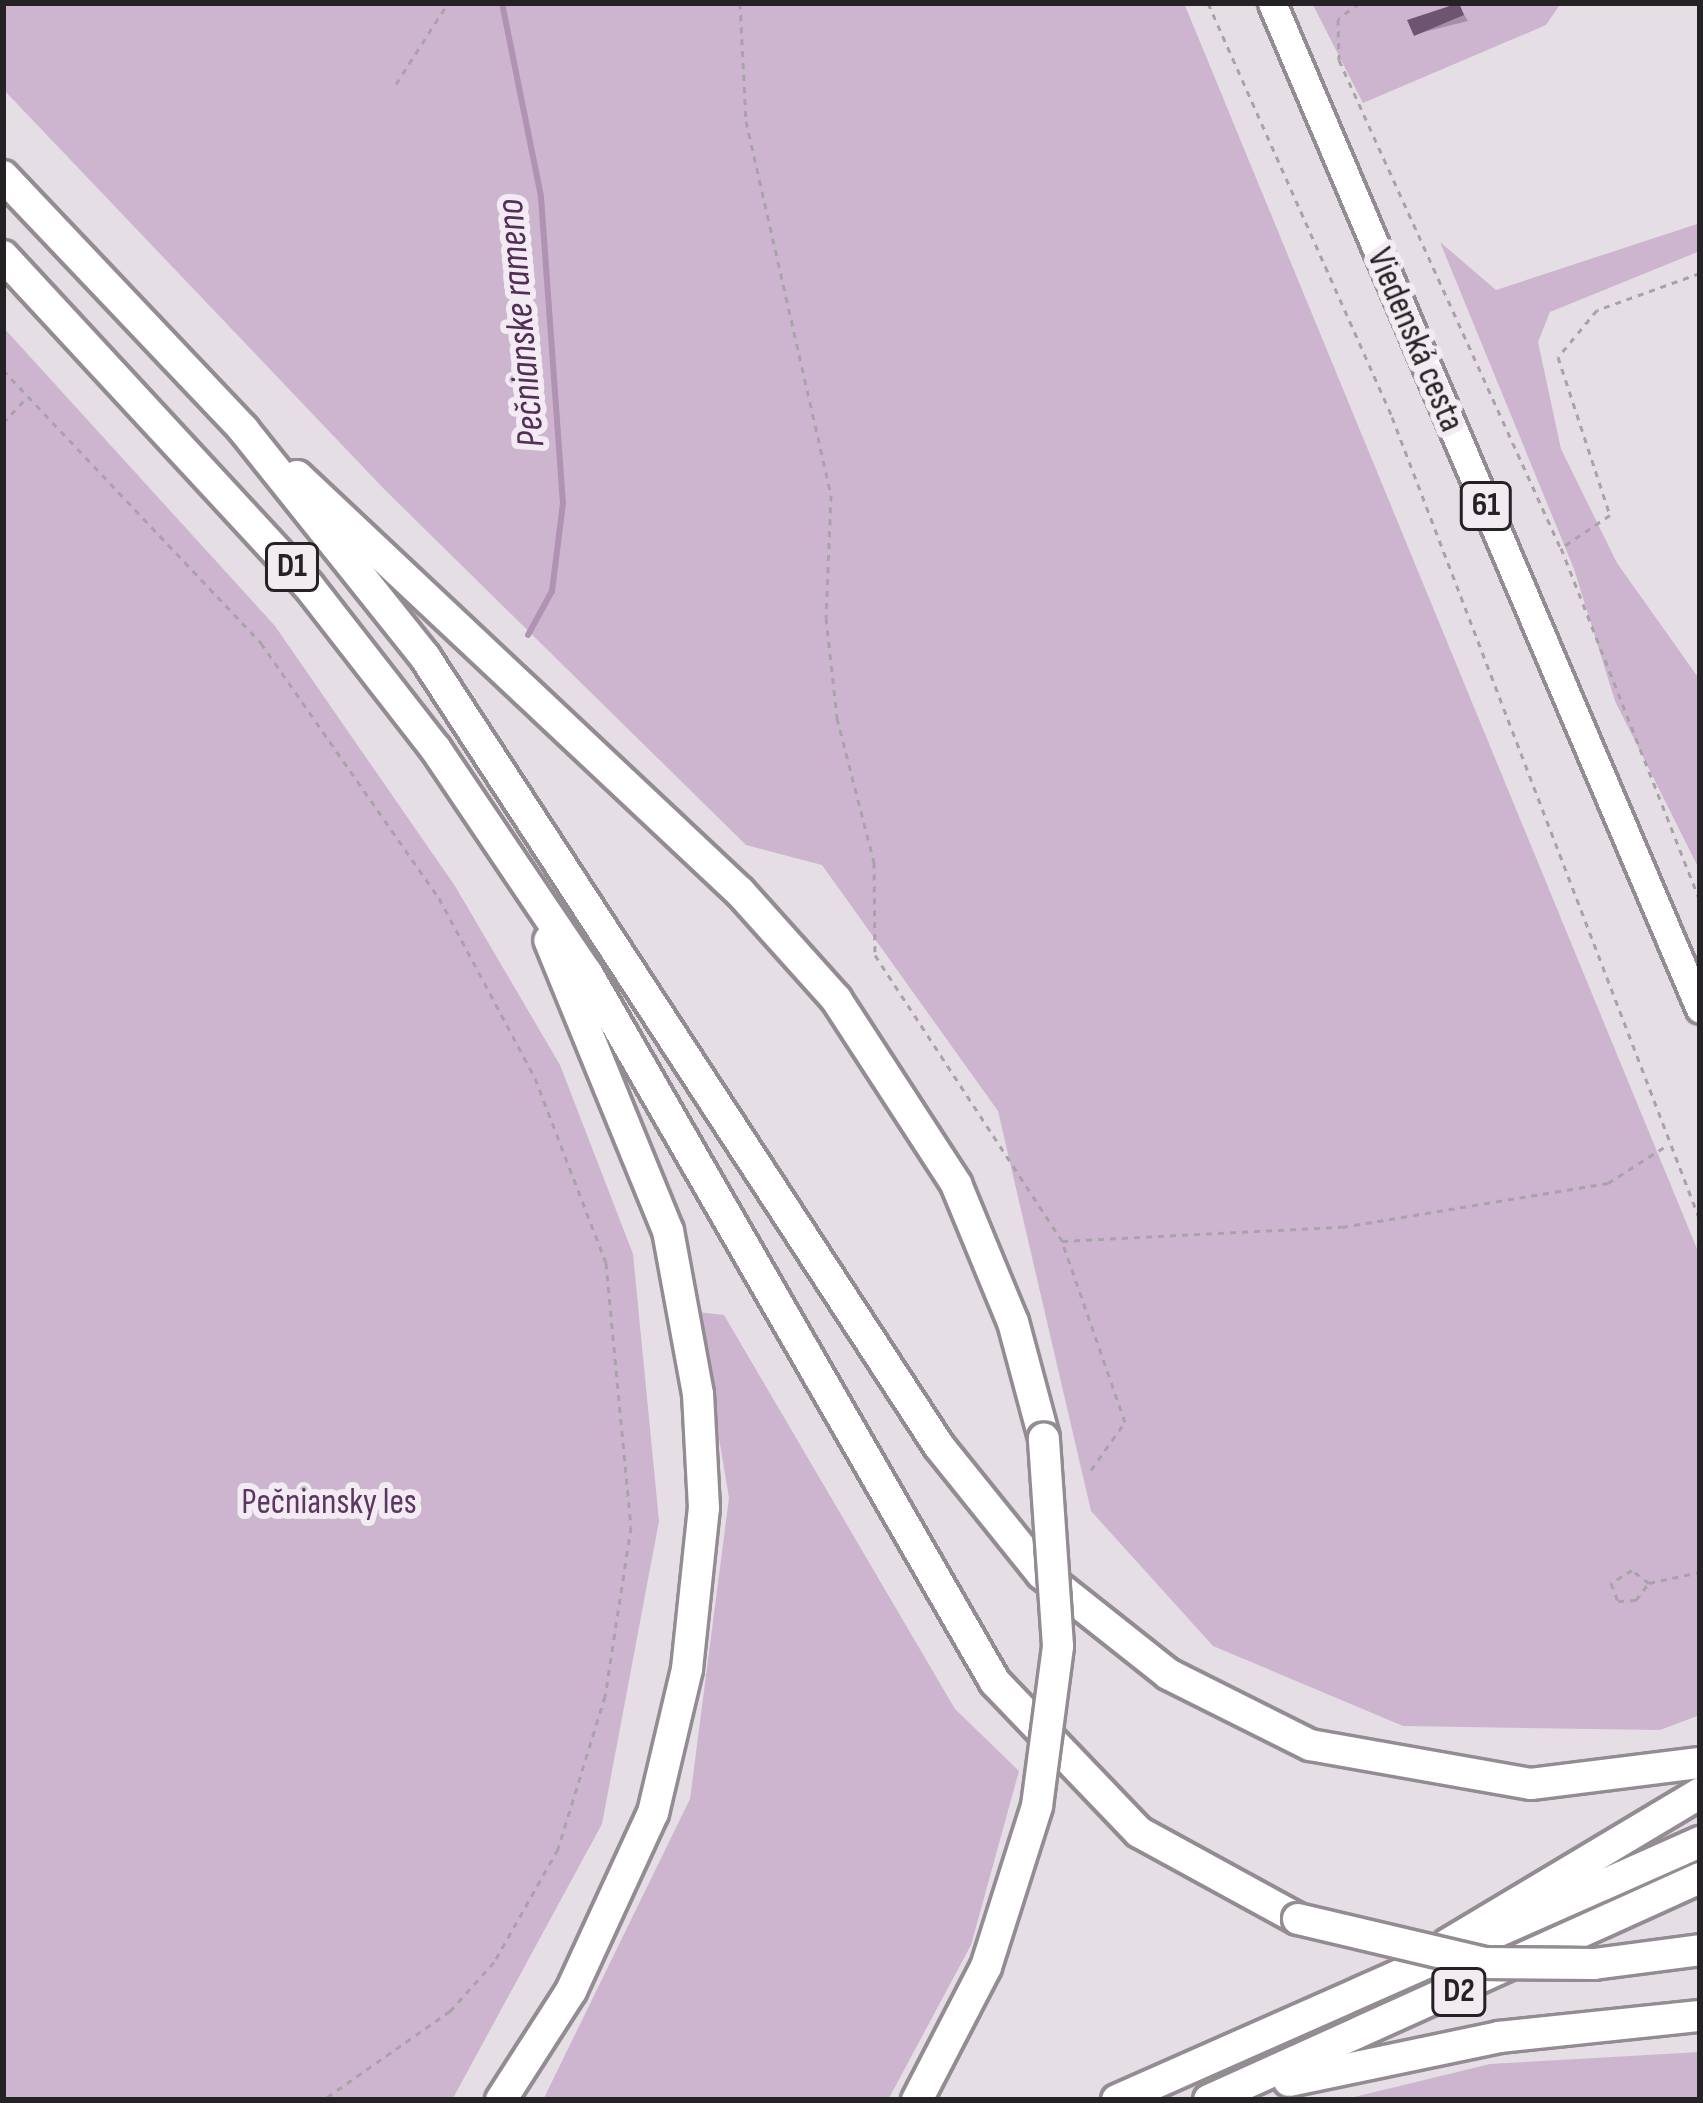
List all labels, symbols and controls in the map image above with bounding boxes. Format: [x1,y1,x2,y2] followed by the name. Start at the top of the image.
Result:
[488,197,556,449] water label: Pečnianske rameno
[1357,242,1473,438] street label: Viedenská cesta
[1459,479,1513,533] road number: 61
[262,540,322,594] road number: D1
[241,1481,417,1525] park label: Pečniansky les
[1429,1965,1489,2019] road number: D2

